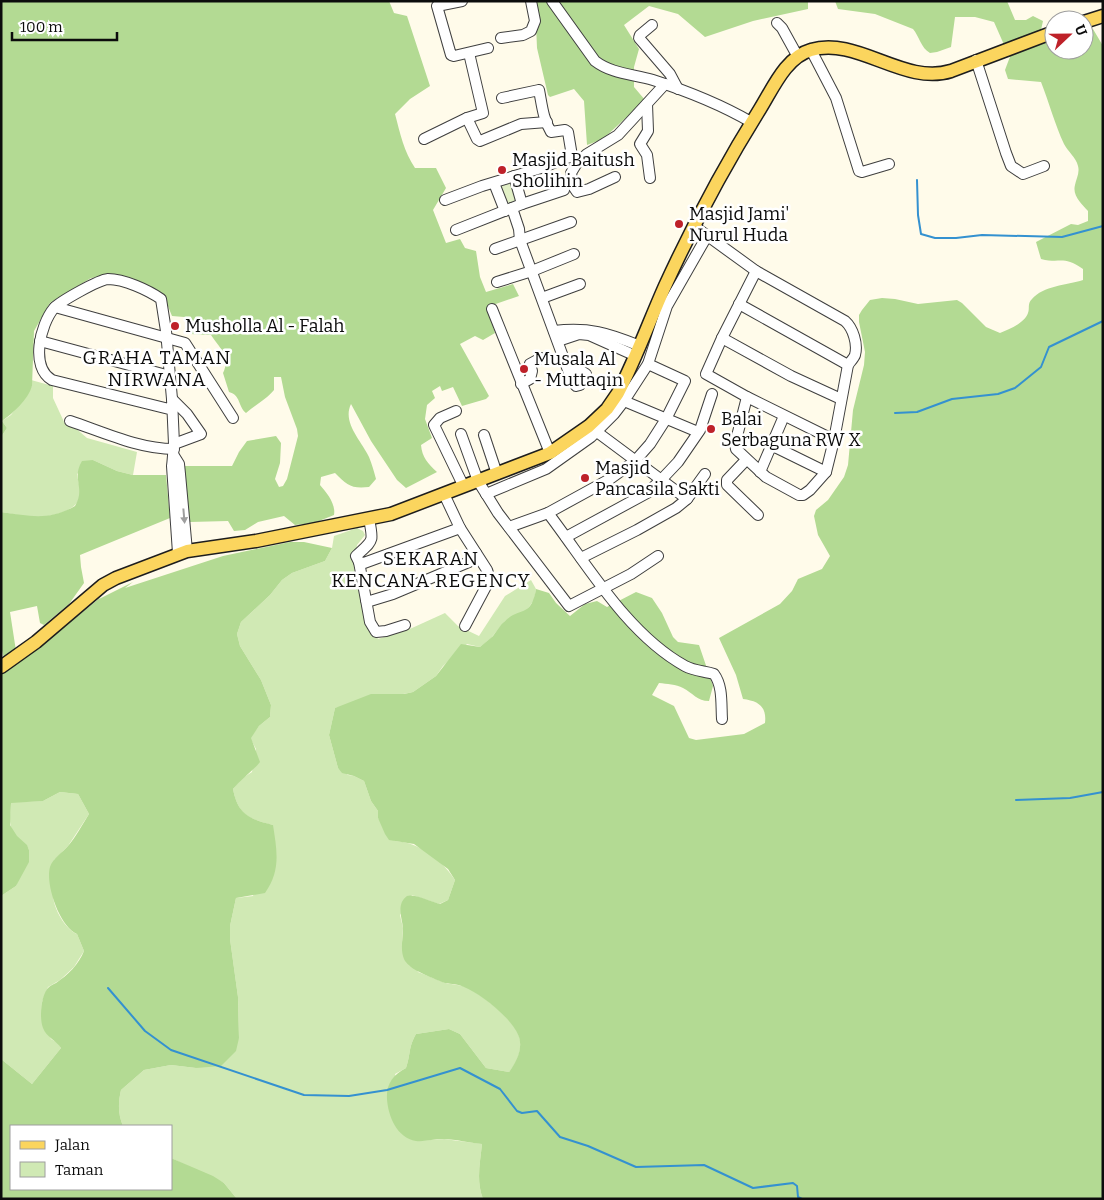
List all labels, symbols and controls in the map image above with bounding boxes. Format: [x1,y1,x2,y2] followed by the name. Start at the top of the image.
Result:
[12,10,118,42] scale bar
[1044,10,1094,60] north arrow
[20,18,63,36] text: 100 m
[1071,22,1091,39] text: U
[512,149,635,192] place label: Masjid Baitush Sholihin
[496,164,508,176] marker: Masjid Baitush Sholihin
[689,203,789,246] place label: Masjid Jami' Nurul Huda
[673,218,685,230] marker: Masjid Jami' Nurul Huda
[185,315,345,337] place label: Musholla Al - Falah
[169,320,181,332] marker: Musholla Al - Falah
[83,346,231,391] district label: GRAHA TAMAN NIRWANA
[534,348,624,391] place label: Musala Al - Muttaqin
[518,363,530,375] marker: Musala Al - Muttaqin
[721,408,861,451] place label: Balai Serbaguna RW X
[705,423,717,435] marker: Balai Serbaguna RW X
[595,457,720,500] place label: Masjid Pancasila Sakti
[579,472,591,484] marker: Masjid Pancasila Sakti
[180,508,188,524] one-way arrow
[331,547,531,592] district label: SEKARAN KENCANA REGENCY
[10,1125,172,1190] legend
[54,1136,90,1154] text: Jalan
[55,1161,104,1179] text: Taman

